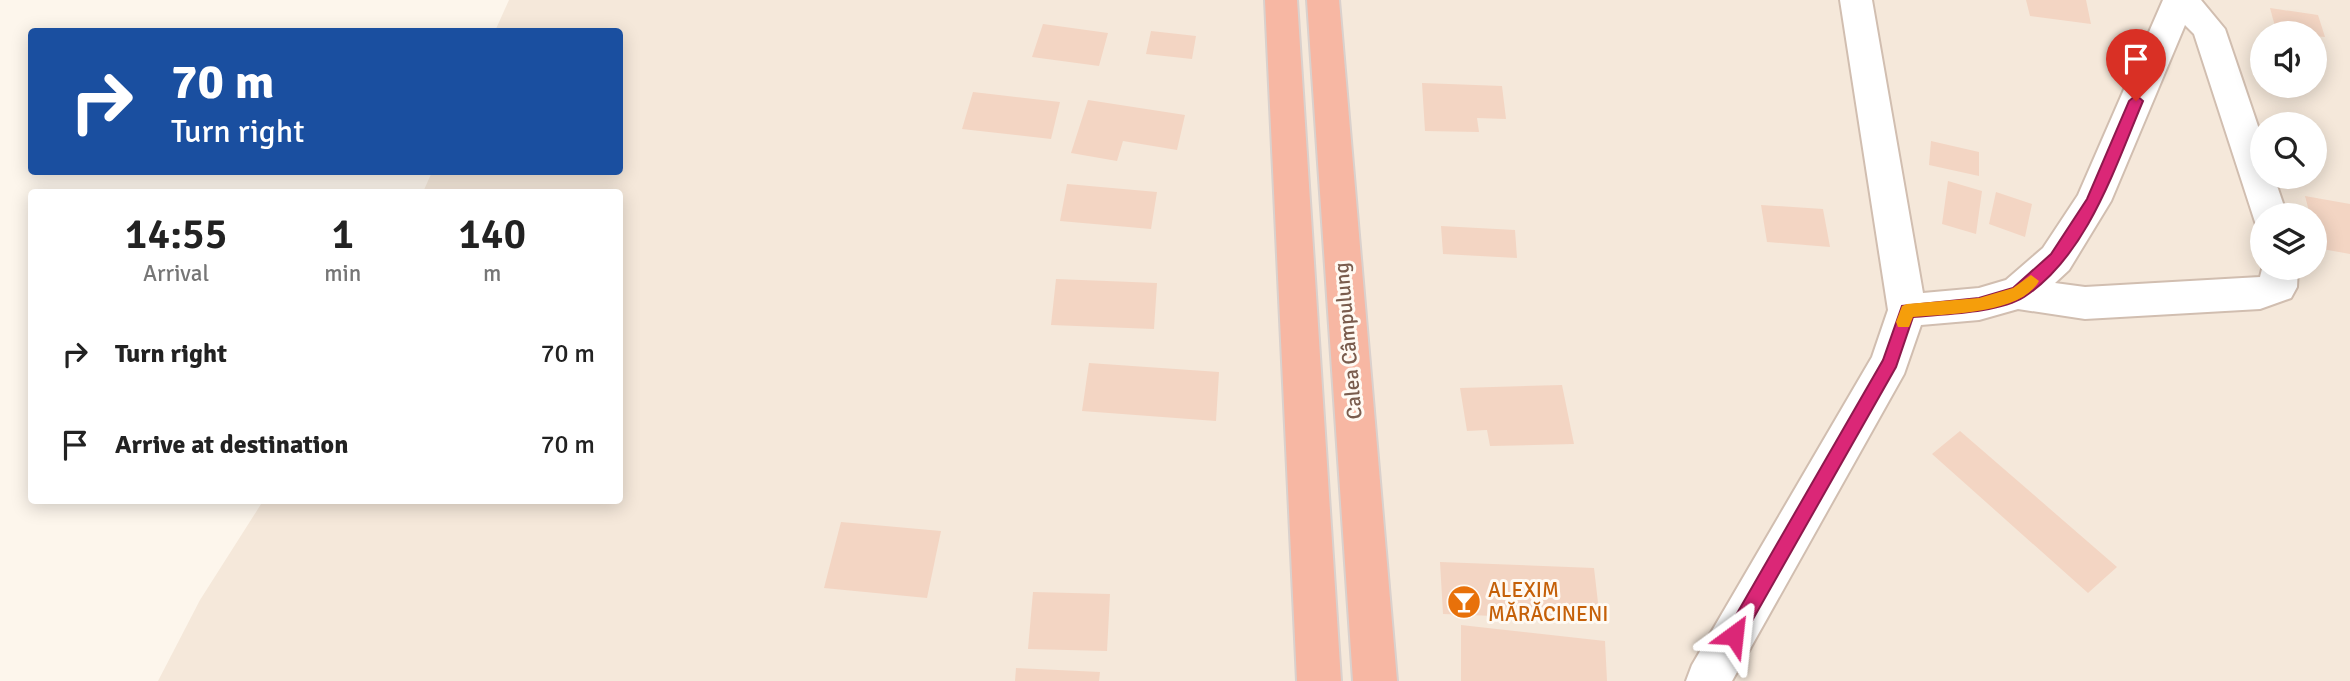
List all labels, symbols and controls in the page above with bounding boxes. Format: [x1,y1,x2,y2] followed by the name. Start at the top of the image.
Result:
[2250,21,2327,280] map controls
[2250,21,2327,98] button: sound
[2106,29,2166,101] pin
[2117,40,2155,78] icon: arrive
[171,52,274,112] text: 70 m
[56,56,147,147] icon: right
[171,112,304,151] text: Turn right
[2250,112,2327,189] button: search
[2250,203,2327,280] button: layers
[125,209,227,260] text: 14:55
[331,209,354,260] text: 1
[458,209,526,260] text: 140
[143,259,209,288] text: Arrival
[324,259,361,288] text: min
[483,259,501,288] text: m
[1328,261,1368,421] street label: Calea Câmpulung
[56,335,94,373] icon: right
[115,338,227,370] text: Turn right
[540,338,595,370] text: 70 m
[56,426,94,464] icon: arrive
[115,429,348,461] text: Arrive at destination
[540,429,595,461] text: 70 m
[1488,577,1608,627] place label: ALEXIM MĂRĂCINENI
[1445,583,1483,621] bar icon: ALEXIM MĂRĂCINENI
[1697,598,1771,672] position arrow

